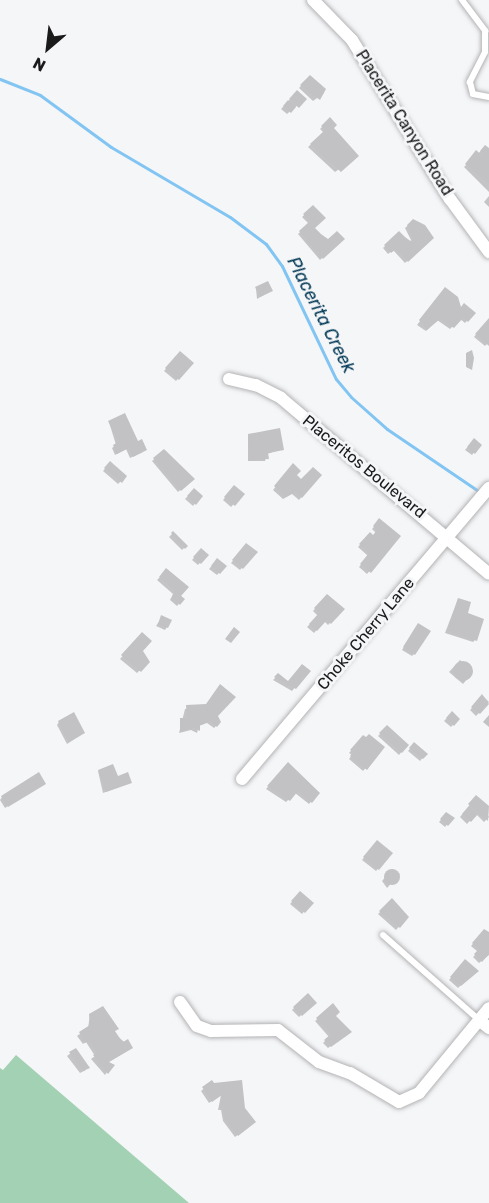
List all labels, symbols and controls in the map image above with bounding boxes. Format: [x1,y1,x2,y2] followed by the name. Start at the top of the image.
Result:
[18,18,78,78] north arrow
[351,47,457,199] street label: Placerita Canyon Road
[30,53,49,75] text: N
[282,253,360,377] water label: Placerita Creek
[298,411,430,523] street label: Placeritos Boulevard
[313,574,419,694] street label: Choke Cherry Lane

